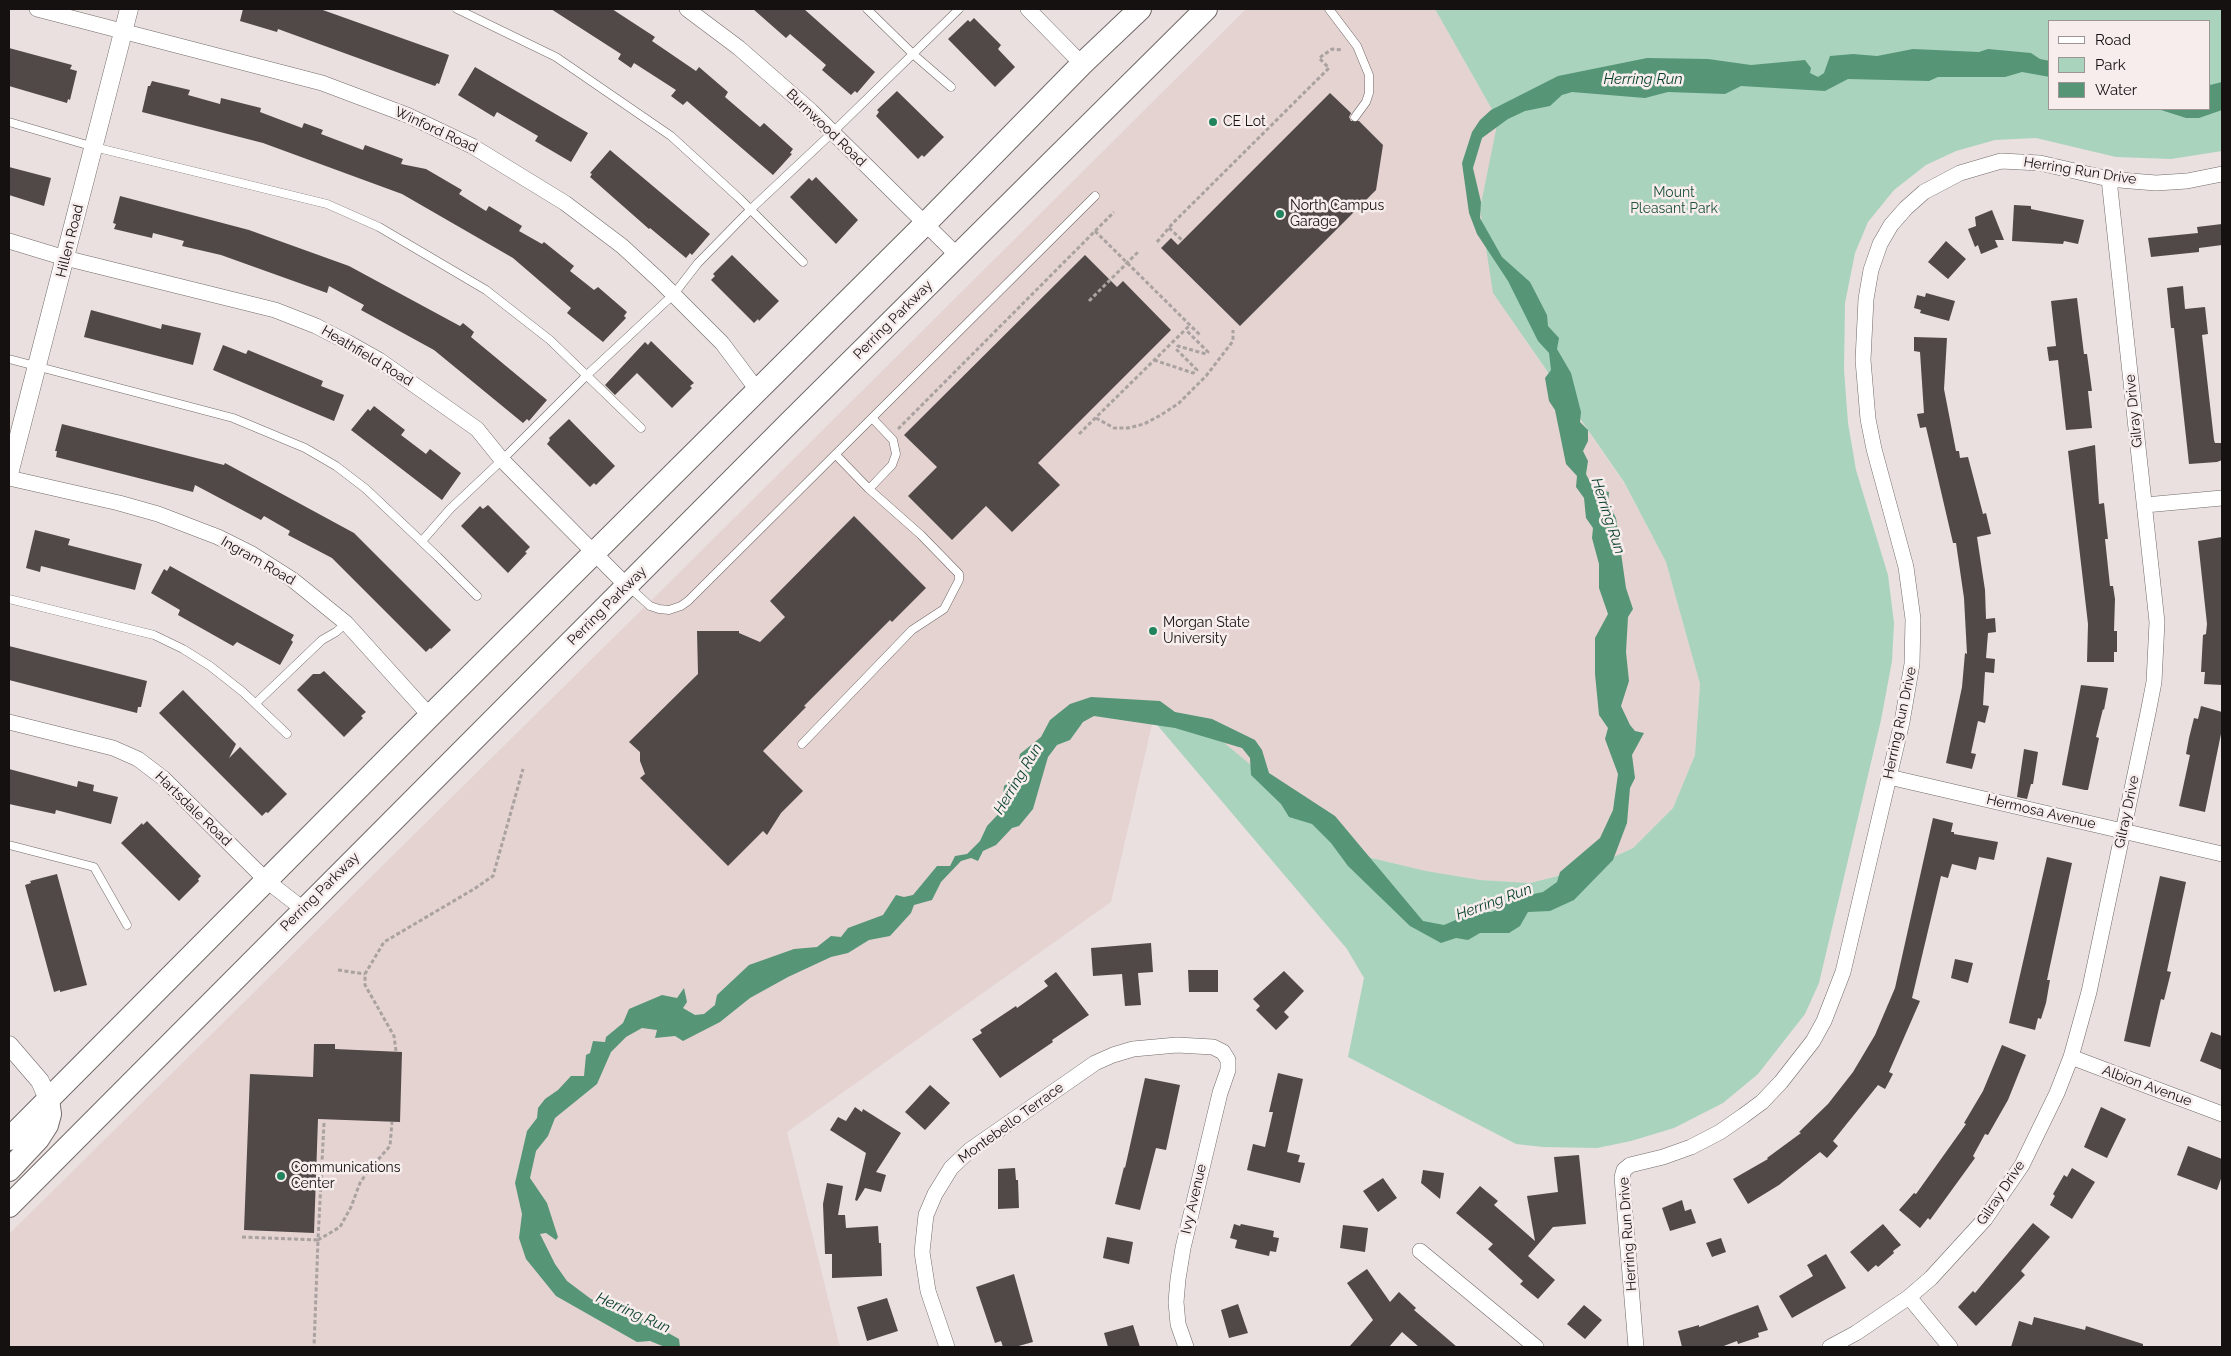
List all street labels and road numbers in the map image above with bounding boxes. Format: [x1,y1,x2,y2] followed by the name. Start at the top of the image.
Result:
[783,86,869,170] street label: Burnwood Road
[392,104,480,156] street label: Winford Road
[2022,154,2138,188] street label: Herring Run Drive
[53,203,87,279] street label: Hillen Road
[850,277,936,363] street label: Perring Parkway
[318,322,416,390] street label: Heathfield Road
[2122,373,2146,449] street label: Gilray Drive
[218,533,298,589] street label: Ingram Road
[564,563,650,649] street label: Perring Parkway
[1880,665,1920,781] street label: Herring Run Drive
[151,768,235,850] street label: Hartsdale Road
[2111,774,2143,850] street label: Gilray Drive
[1985,791,2097,833] street label: Hermosa Avenue
[277,849,363,935] street label: Perring Parkway
[2100,1062,2194,1110] street label: Albion Avenue
[955,1079,1067,1167] street label: Montebello Terrace
[1973,1158,2029,1228] street label: Gilray Drive
[1178,1162,1210,1236] street label: Ivy Avenue
[1616,1176,1640,1292] street label: Herring Run Drive

